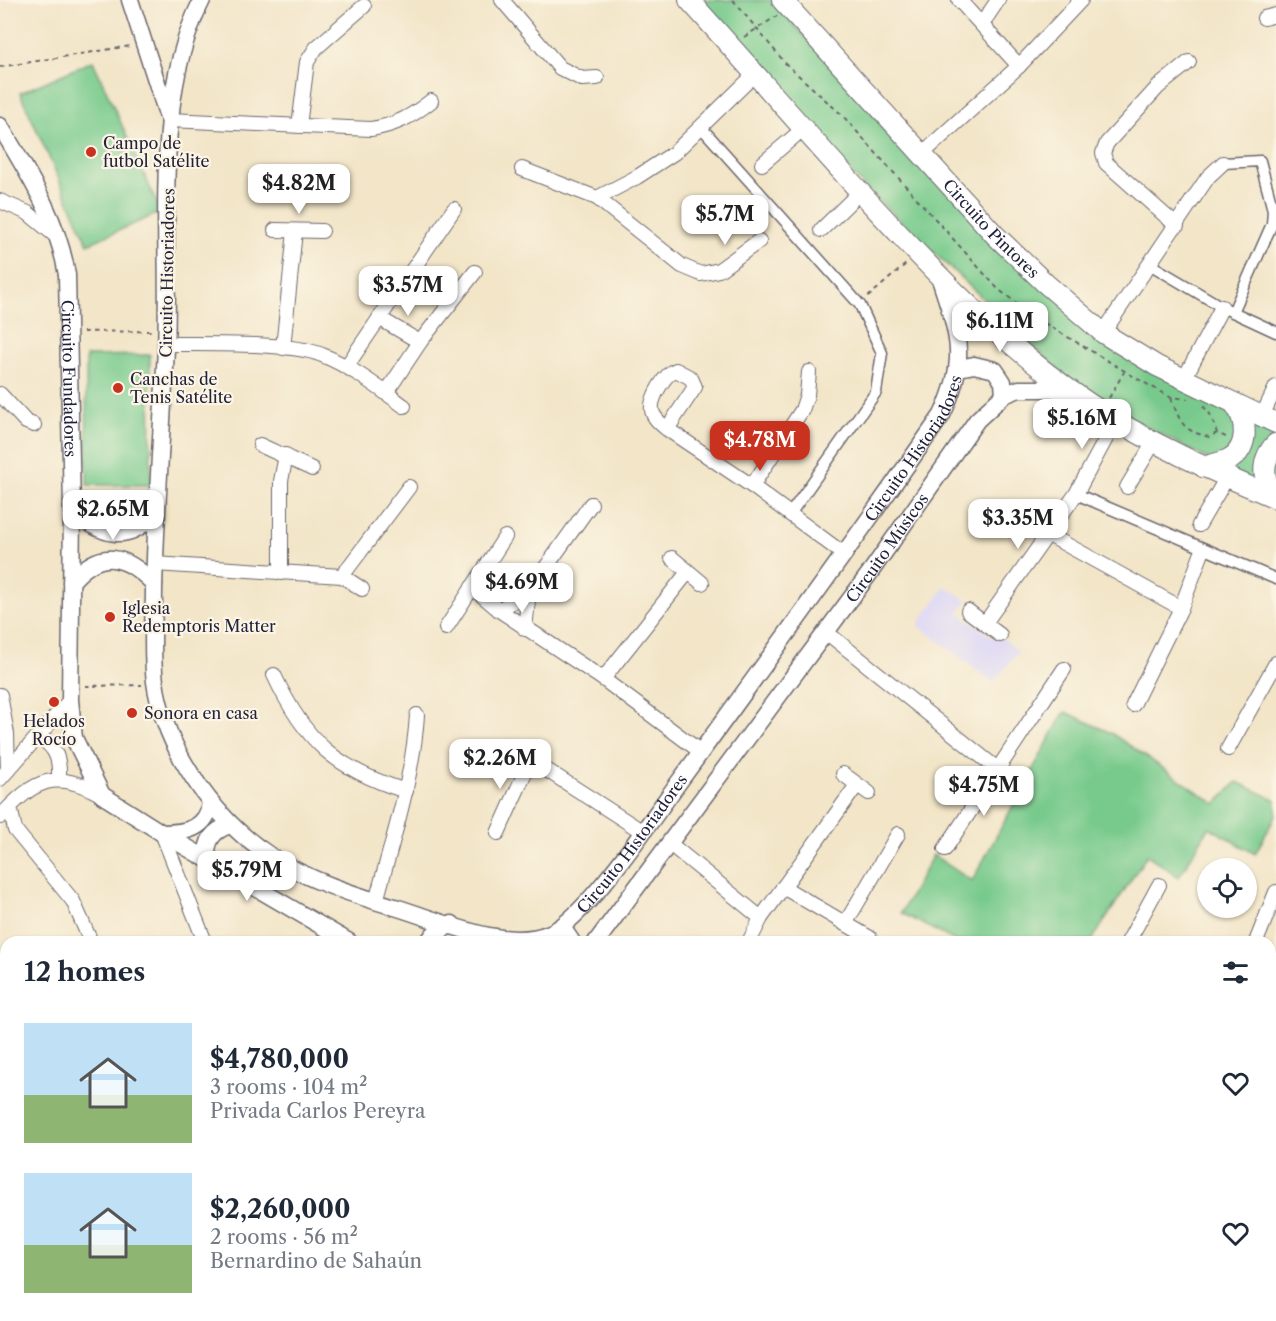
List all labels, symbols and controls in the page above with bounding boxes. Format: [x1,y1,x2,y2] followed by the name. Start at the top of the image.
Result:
[103,133,210,171] place label: Campo de futbol Satélite
[84,145,98,159] marker: Campo de futbol Satélite
[250,164,348,215] pin: $4.82M
[262,171,336,195] text: $4.82M
[939,175,1044,282] street label: Circuito Pintores
[156,188,178,358] street label: Circuito Historiadores
[683,195,767,246] pin: $5.7M
[695,202,755,226] text: $5.7M
[359,266,457,317] pin: $3.57M
[373,273,443,297] text: $3.57M
[58,300,81,457] street label: Circuito Fundadores
[951,302,1049,353] pin: $6.11M
[966,309,1034,333] text: $6.11M
[130,369,232,407] place label: Canchas de Tenis Satélite
[860,373,966,525] street label: Circuito Historiadores
[111,381,125,395] marker: Canchas de Tenis Satélite
[1033,399,1131,450] pin: $5.16M
[1047,406,1117,430] text: $5.16M
[711,421,809,472] pin: $4.78M
[724,428,796,452] text: $4.78M
[841,489,933,606] street label: Circuito Músicos
[64,490,162,541] pin: $2.65M
[77,497,149,521] text: $2.65M
[969,499,1067,550] pin: $3.35M
[982,506,1054,530] text: $3.35M
[473,563,571,614] pin: $4.69M
[485,570,559,594] text: $4.69M
[122,598,276,636] place label: Iglesia Redemptoris Matter
[103,610,117,624] marker: Iglesia Redemptoris Matter
[47,695,61,709] marker: Helados Rocío
[144,703,258,723] place label: Sonora en casa
[125,706,139,720] marker: Sonora en casa
[23,711,85,749] place label: Helados Rocío
[451,739,549,790] pin: $2.26M
[463,746,537,770] text: $2.26M
[935,766,1033,817] pin: $4.75M
[572,770,691,917] street label: Circuito Historiadores
[949,773,1019,797] text: $4.75M
[198,851,296,902] pin: $5.79M
[211,858,283,882] text: $5.79M
[1197,858,1257,918] map controls
[1197,858,1257,918] button: locate
[24,956,145,988] text: 12 homes
[1219,956,1252,989] icon: filters
[210,1043,349,1075] text: $4,780,000
[72,1047,144,1119] icon: home
[1219,1067,1252,1100] icon: heart
[210,1075,367,1099] text: 3 rooms · 104 m²
[210,1099,426,1123] text: Privada Carlos Pereyra
[210,1193,351,1225] text: $2,260,000
[72,1197,144,1269] icon: home
[1219,1217,1252,1250] icon: heart
[210,1225,358,1249] text: 2 rooms · 56 m²
[210,1249,422,1273] text: Bernardino de Sahaún

